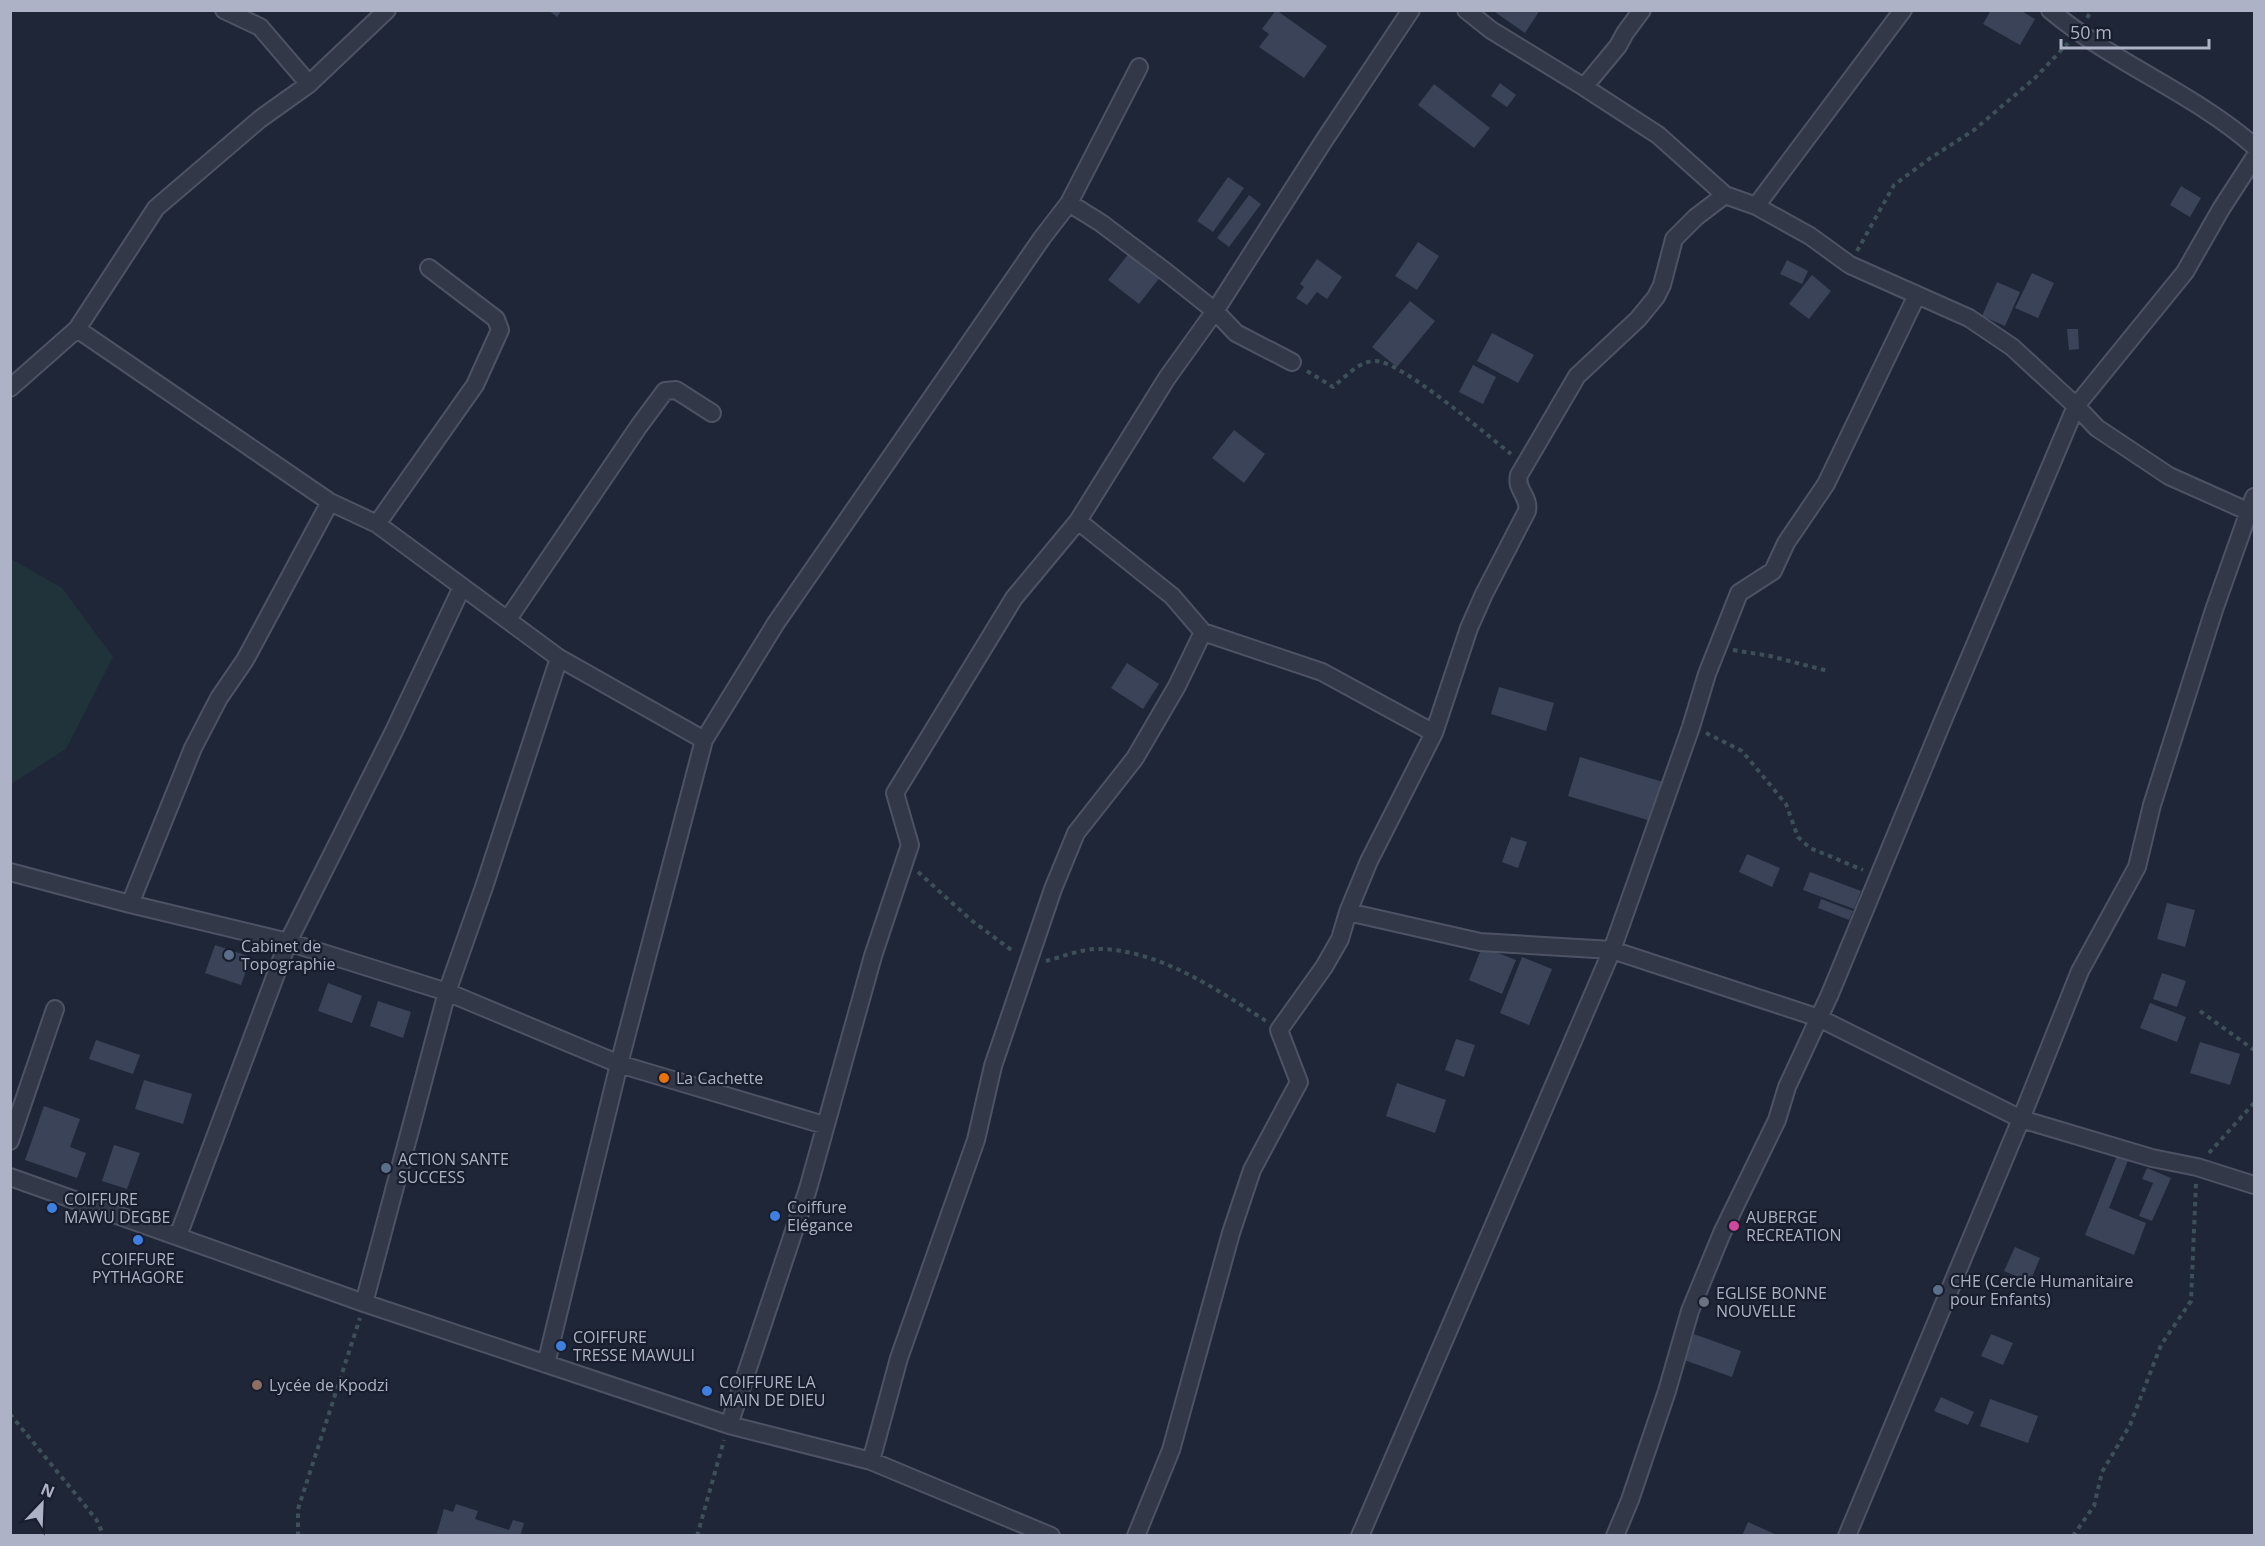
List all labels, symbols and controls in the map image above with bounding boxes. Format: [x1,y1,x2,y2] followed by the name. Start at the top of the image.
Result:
[2061,12,2210,50] scale bar
[2070,20,2112,44] text: 50 m
[241,935,336,975] place label: Cabinet de Topographie
[222,948,236,962] marker: Cabinet de Topographie
[676,1067,763,1089] place label: La Cachette
[657,1071,671,1085] marker: La Cachette
[398,1148,509,1188] place label: ACTION SANTE SUCCESS
[379,1161,393,1175] marker: ACTION SANTE SUCCESS
[64,1188,170,1228] place label: COIFFURE MAWU DEGBE
[787,1196,853,1236] place label: Coiffure Elégance
[45,1201,59,1215] marker: COIFFURE MAWU DEGBE
[1746,1206,1842,1246] place label: AUBERGE RECREATION
[768,1209,782,1223] marker: Coiffure Elégance
[1727,1219,1741,1233] marker: AUBERGE RECREATION
[131,1233,145,1247] marker: COIFFURE PYTHAGORE
[92,1248,184,1288] place label: COIFFURE PYTHAGORE
[1950,1270,2133,1310] place label: CHE (Cercle Humanitaire pour Enfants)
[1716,1282,1827,1322] place label: EGLISE BONNE NOUVELLE
[1931,1283,1945,1297] marker: CHE (Cercle Humanitaire pour Enfants)
[1697,1295,1711,1309] marker: EGLISE BONNE NOUVELLE
[573,1326,695,1366] place label: COIFFURE TRESSE MAWULI
[554,1339,568,1353] marker: COIFFURE TRESSE MAWULI
[719,1371,825,1411] place label: COIFFURE LA MAIN DE DIEU
[269,1374,389,1396] place label: Lycée de Kpodzi
[250,1378,264,1392] marker: Lycée de Kpodzi
[700,1384,714,1398] marker: COIFFURE LA MAIN DE DIEU
[12,1474,72,1534] north arrow
[38,1478,58,1503] text: N

